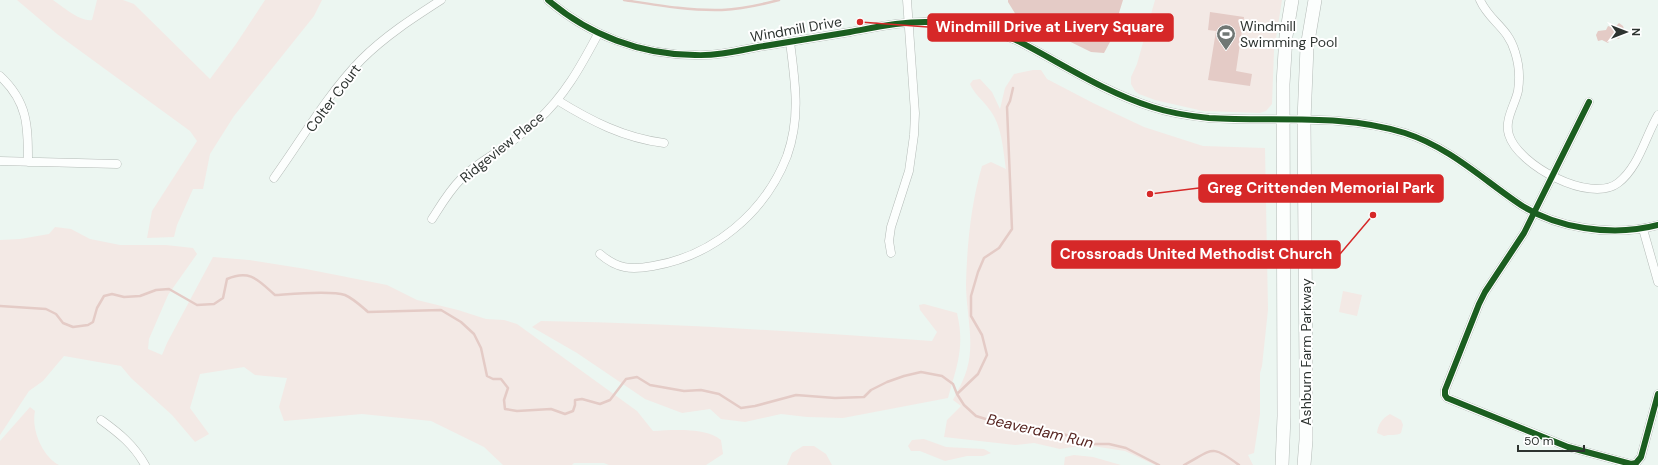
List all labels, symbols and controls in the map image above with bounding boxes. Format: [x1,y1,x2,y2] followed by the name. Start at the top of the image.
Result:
[749,12,843,46] street label: Windmill Drive
[1606,12,1646,52] north arrow
[928,14,1173,41] callout: Windmill Drive at Livery Square
[936,17,1164,37] text: Windmill Drive at Livery Square
[1240,17,1337,51] place label: Windmill Swimming Pool
[1215,23,1237,51] sports icon: Windmill Swimming Pool
[1629,28,1643,36] text: N
[302,60,364,136] street label: Colter Court
[456,107,548,186] street label: Ridgeview Place
[1199,175,1443,202] callout: Greg Crittenden Memorial Park
[1207,178,1435,198] text: Greg Crittenden Memorial Park
[1052,241,1340,268] callout: Crossroads United Methodist Church
[1060,244,1332,264] text: Crossroads United Methodist Church
[1297,278,1315,426] street label: Ashburn Farm Parkway
[985,409,1096,453] water label: Beaverdam Run
[1518,427,1584,453] scale bar
[1524,433,1553,449] text: 50 m

